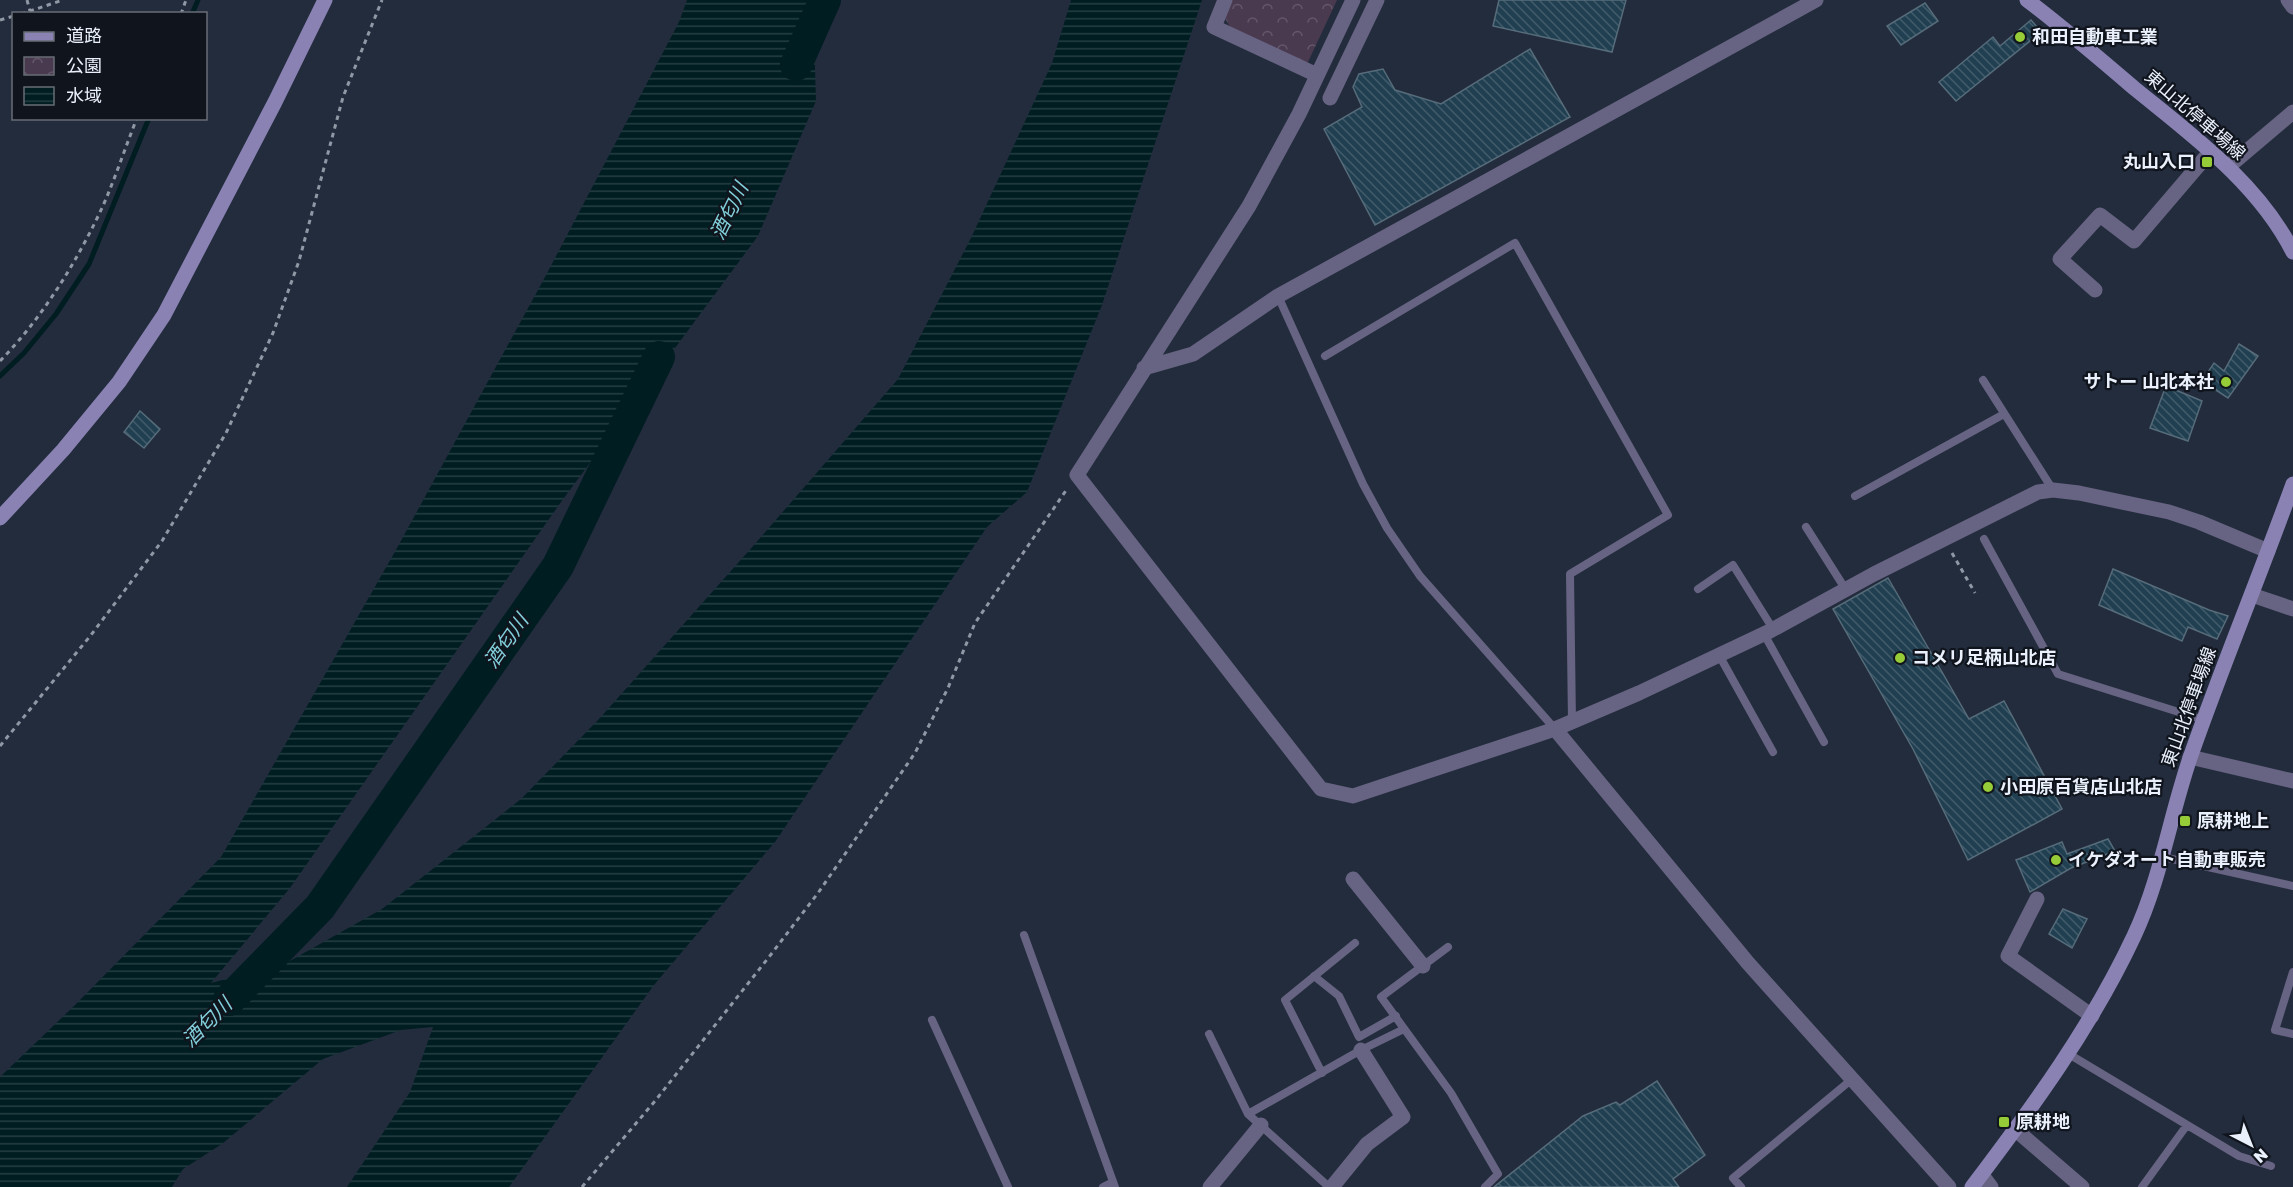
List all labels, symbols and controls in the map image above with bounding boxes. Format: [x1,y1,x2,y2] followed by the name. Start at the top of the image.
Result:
[12,12,207,120] legend
[66,24,102,46] text: 道路
[2032,25,2158,47] place label: 和田自動車工業
[2013,30,2027,44] marker: 和田自動車工業
[66,54,102,76] text: 公園
[2141,65,2250,164] street label: 東山北停車場線
[66,84,102,106] text: 水域
[2123,150,2195,172] place label: 丸山入口
[2200,155,2214,169] marker: 丸山入口
[704,177,753,243] water label: 酒匂川
[2084,370,2214,392] place label: サトー 山北本社
[2219,375,2233,389] marker: サトー 山北本社
[478,607,533,672] water label: 酒匂川
[2156,644,2220,770] street label: 東山北停車場線
[1912,646,2056,668] place label: コメリ足柄山北店
[1893,651,1907,665] marker: コメリ足柄山北店
[2000,775,2162,797] place label: 小田原百貨店山北店
[1981,780,1995,794] marker: 小田原百貨店山北店
[2197,809,2269,831] place label: 原耕地上
[2178,814,2192,828] marker: 原耕地上
[2068,848,2266,870] place label: イケダオート自動車販売
[2049,853,2063,867] marker: イケダオート自動車販売
[177,990,237,1051] water label: 酒匂川
[2016,1110,2070,1132] place label: 原耕地
[1997,1115,2011,1129] marker: 原耕地
[2221,1115,2281,1175] north arrow
[2250,1145,2272,1168] text: N

